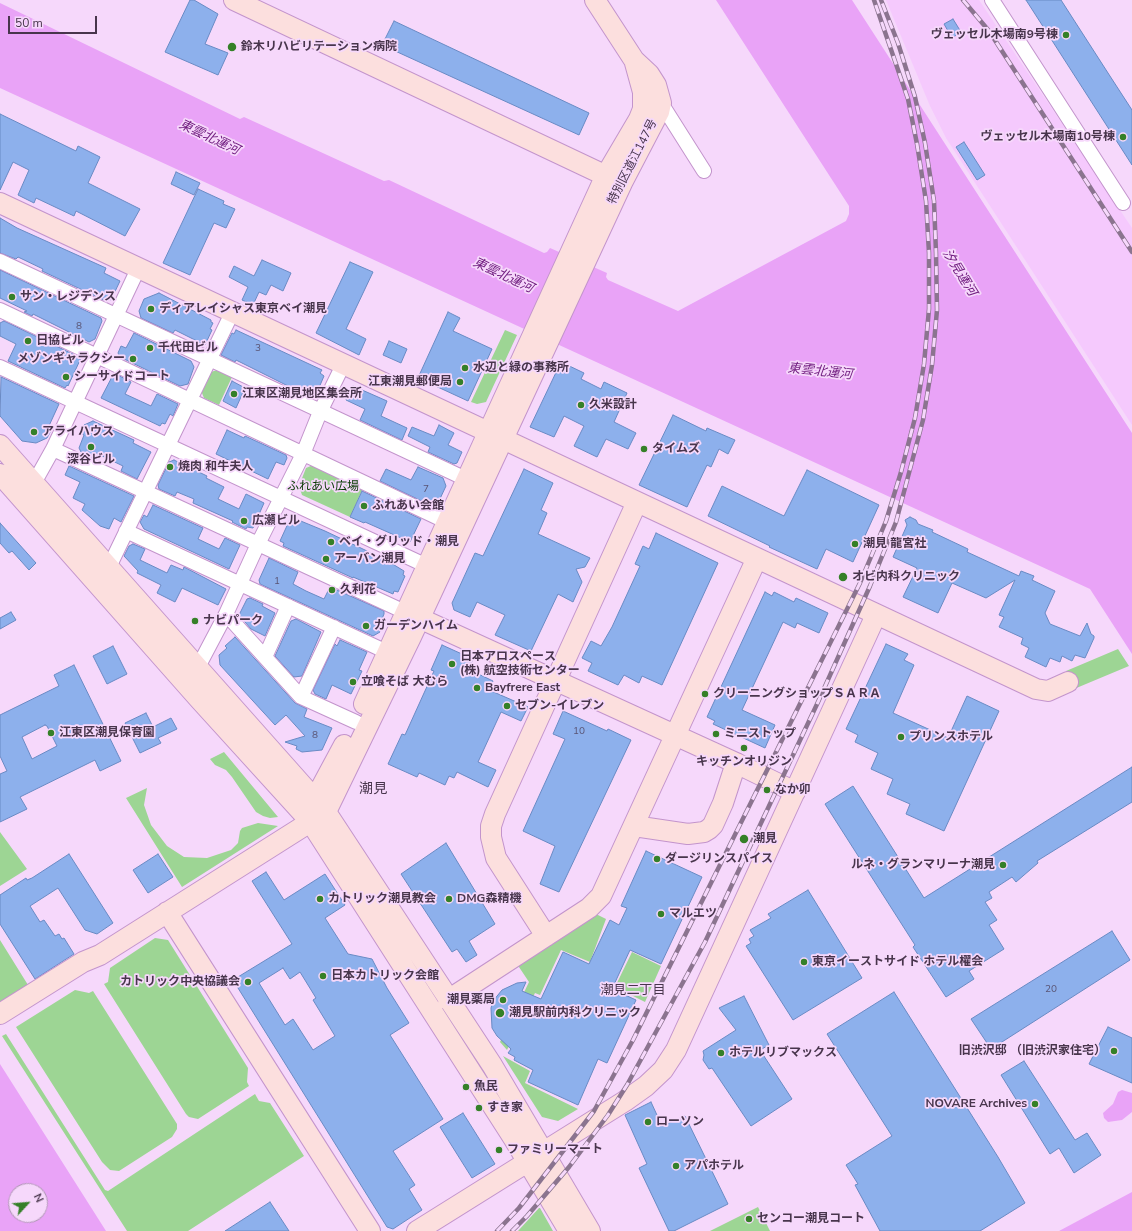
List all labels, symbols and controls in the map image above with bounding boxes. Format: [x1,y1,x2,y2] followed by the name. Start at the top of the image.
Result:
[10,8,99,34] scale bar
[15,15,43,31] text: 50 m
[931,28,1058,42] place label: ヴェッセル木場南9号棟
[1061,30,1071,40] marker: ヴェッセル木場南9号棟
[241,40,397,54] place label: 鈴木リハビリテーション病院
[226,41,238,53] marker: 鈴木リハビリテーション病院
[176,117,242,159] water label: 東雲北運河
[605,117,661,207] street label: 特別区道江147号
[981,130,1115,144] place label: ヴェッセル木場南10号棟
[1118,132,1128,142] marker: ヴェッセル木場南10号棟
[939,247,979,299] water label: 汐見運河
[470,255,536,297] water label: 東雲北運河
[20,290,116,304] place label: サン・レジデンス
[7,292,17,302] marker: サン・レジデンス
[159,302,327,316] place label: ディアレイシャス東京ベイ潮見
[146,304,156,314] marker: ディアレイシャス東京ベイ潮見
[76,321,82,333] house number: 8
[36,334,84,348] place label: 日協ビル
[23,336,33,346] marker: 日協ビル
[158,341,218,355] place label: 千代田ビル
[145,343,155,353] marker: 千代田ビル
[255,343,261,355] house number: 3
[17,352,125,366] place label: メゾンギャラクシー
[128,354,138,364] marker: メゾンギャラクシー
[473,361,569,375] place label: 水辺と緑の事務所
[787,361,853,383] water label: 東雲北運河
[460,363,470,373] marker: 水辺と緑の事務所
[74,370,170,384] place label: シーサイドコート
[61,372,71,382] marker: シーサイドコート
[368,375,452,389] place label: 江東潮見郵便局
[455,377,465,387] marker: 江東潮見郵便局
[242,387,362,401] place label: 江東区潮見地区集会所
[229,389,239,399] marker: 江東区潮見地区集会所
[589,398,637,412] place label: 久米設計
[576,400,586,410] marker: 久米設計
[42,425,114,439] place label: アライハウス
[29,427,39,437] marker: アライハウス
[86,442,96,452] marker: 深谷ビル
[652,442,700,456] place label: タイムズ
[639,444,649,454] marker: タイムズ
[67,453,115,467] place label: 深谷ビル
[178,460,253,474] place label: 焼肉 和牛夫人
[165,462,175,472] marker: 焼肉 和牛夫人
[287,480,359,494] park label: ふれあい広場
[423,484,429,496] house number: 7
[372,499,444,513] place label: ふれあい会館
[359,501,369,511] marker: ふれあい会館
[252,514,300,528] place label: 広瀬ビル
[239,516,249,526] marker: 広瀬ビル
[339,535,459,549] place label: ベイ・グリッド・潮見
[326,537,336,547] marker: ベイ・グリッド・潮見
[863,537,926,551] place label: 潮見 龍宮社
[850,539,860,549] marker: 潮見 龍宮社
[334,552,405,566] place label: アーバン潮見
[321,554,331,564] marker: アーバン潮見
[852,570,960,584] place label: オビ内科クリニック
[837,571,849,583] marker: オビ内科クリニック
[274,576,280,588] house number: 1
[340,583,376,597] place label: 久利花
[327,585,337,595] marker: 久利花
[203,614,263,628] place label: ナビパーク
[190,616,200,626] marker: ナビパーク
[374,619,458,633] place label: ガーデンハイム
[361,621,371,631] marker: ガーデンハイム
[460,650,580,678] place label: 日本アロスペース (株) 航空技術センター
[447,659,457,669] marker: 日本アロスペース (株) 航空技術センター
[361,675,448,689] place label: 立喰そば 大むら
[348,677,358,687] marker: 立喰そば 大むら
[485,681,560,695] place label: Bayfrere East
[472,683,482,693] marker: Bayfrere East
[713,687,881,701] place label: クリーニングショップＳＡＲＡ
[700,689,710,699] marker: クリーニングショップＳＡＲＡ
[515,699,604,713] place label: セブン-イレブン
[502,701,512,711] marker: セブン-イレブン
[59,726,155,740] place label: 江東区潮見保育園
[573,726,585,738] house number: 10
[724,727,796,741] place label: ミニストップ
[46,728,56,738] marker: 江東区潮見保育園
[711,729,721,739] marker: ミニストップ
[312,730,318,742] house number: 8
[909,730,993,744] place label: プリンスホテル
[896,732,906,742] marker: プリンスホテル
[739,743,749,753] marker: キッチンオリジン
[696,755,792,769] place label: キッチンオリジン
[359,782,387,798] district label: 潮見
[775,783,811,797] place label: なか卯
[762,785,772,795] marker: なか卯
[753,832,777,846] place label: 潮見
[738,833,750,845] marker: 潮見
[665,852,773,866] place label: ダージリンスパイス
[652,854,662,864] marker: ダージリンスパイス
[851,858,995,872] place label: ルネ・グランマリーナ潮見
[998,860,1008,870] marker: ルネ・グランマリーナ潮見
[328,892,436,906] place label: カトリック潮見教会
[457,892,521,906] place label: DMG森精機
[315,894,325,904] marker: カトリック潮見教会
[444,894,454,904] marker: DMG森精機
[669,907,717,921] place label: マルエツ
[656,909,666,919] marker: マルエツ
[812,955,983,969] place label: 東京イーストサイド ホテル櫂会
[799,957,809,967] marker: 東京イーストサイド ホテル櫂会
[331,969,439,983] place label: 日本カトリック会館
[318,971,328,981] marker: 日本カトリック会館
[120,975,240,989] place label: カトリック中央協議会
[243,977,253,987] marker: カトリック中央協議会
[601,983,665,999] district label: 潮見二丁目
[1045,984,1057,996] house number: 20
[447,993,495,1007] place label: 潮見薬局
[498,995,508,1005] marker: 潮見薬局
[509,1006,641,1020] place label: 潮見駅前内科クリニック
[494,1007,506,1019] marker: 潮見駅前内科クリニック
[959,1044,1106,1058] place label: 旧渋沢邸 （旧渋沢家住宅）
[729,1046,837,1060] place label: ホテルリブマックス
[1109,1046,1119,1056] marker: 旧渋沢邸 （旧渋沢家住宅）
[716,1048,726,1058] marker: ホテルリブマックス
[474,1080,498,1094] place label: 魚民
[461,1082,471,1092] marker: 魚民
[926,1097,1027,1111] place label: NOVARE Archives
[1030,1099,1040,1109] marker: NOVARE Archives
[487,1101,523,1115] place label: すき家
[474,1103,484,1113] marker: すき家
[656,1115,704,1129] place label: ローソン
[643,1117,653,1127] marker: ローソン
[507,1143,603,1157] place label: ファミリーマート
[494,1145,504,1155] marker: ファミリーマート
[684,1159,744,1173] place label: アパホテル
[671,1161,681,1171] marker: アパホテル
[8,1183,48,1223] north arrow
[30,1191,47,1205] text: N
[757,1212,865,1226] place label: センコー潮見コート
[744,1214,754,1224] marker: センコー潮見コート

